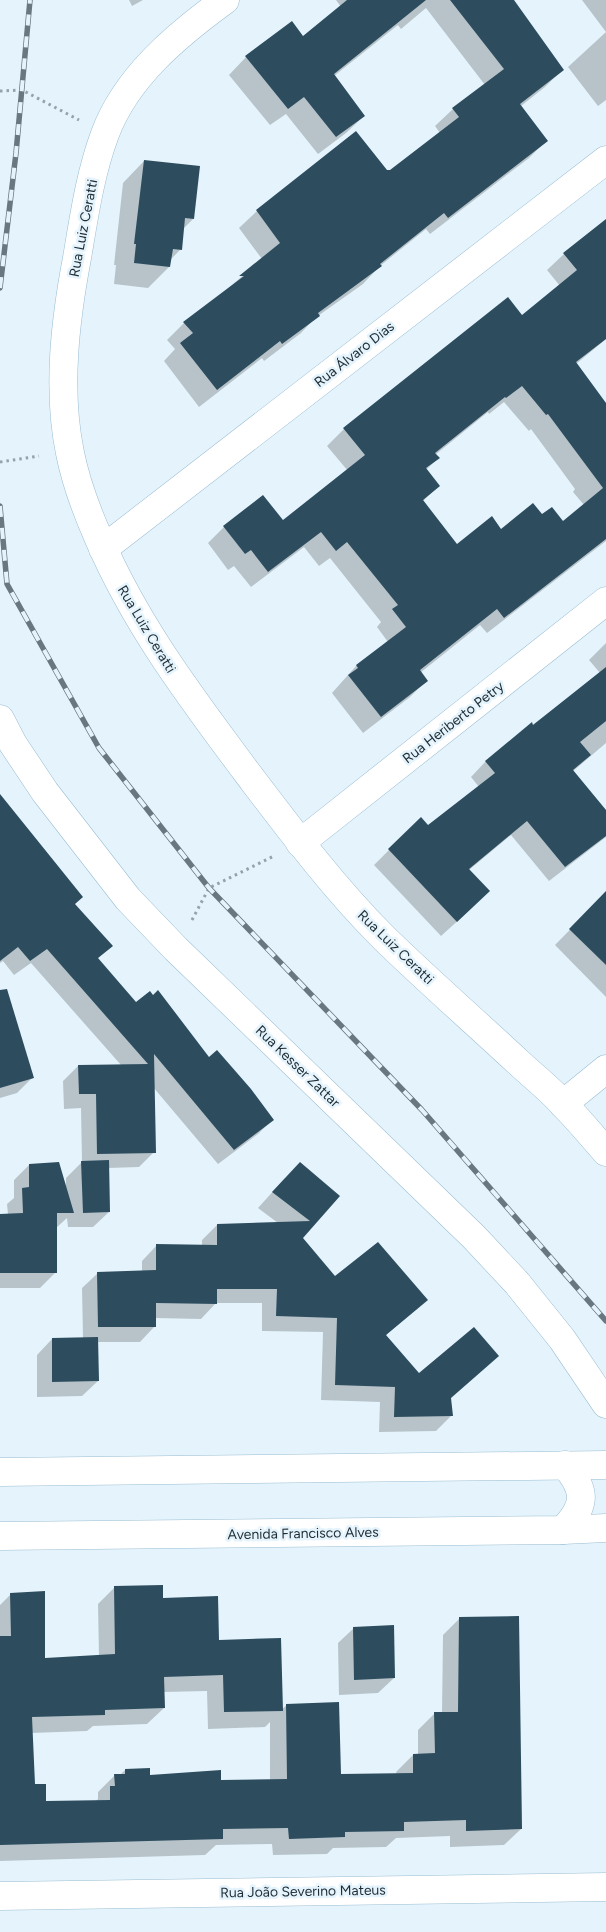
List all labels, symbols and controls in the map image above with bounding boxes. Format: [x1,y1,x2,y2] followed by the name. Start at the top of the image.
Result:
[66,178,101,278] street label: Rua Luiz Ceratti
[311,318,398,391] street label: Rua Álvaro Dias
[114,582,179,676] street label: Rua Luiz Ceratti
[399,677,508,767] street label: Rua Heriberto Petry
[354,907,437,988] street label: Rua Luiz Ceratti
[252,1022,344,1111] street label: Rua Kesser Zattar
[227,1524,379,1543] street label: Avenida Francisco Alves
[220,1882,386,1901] street label: Rua João Severino Mateus

